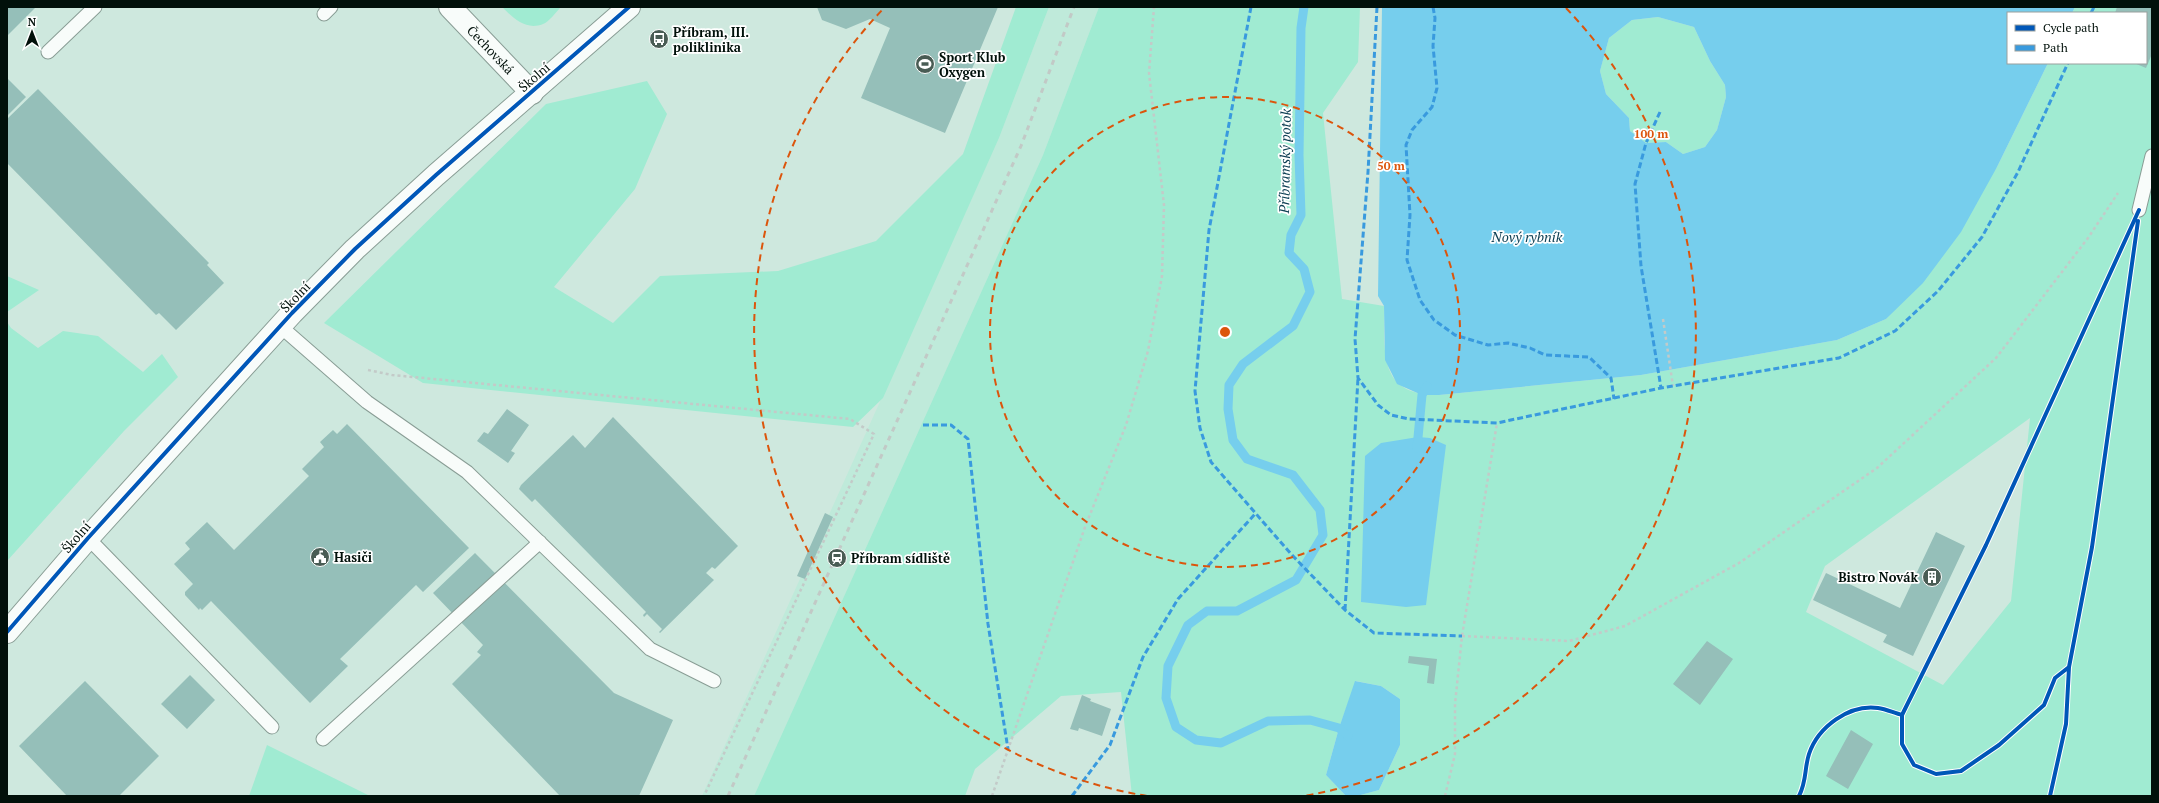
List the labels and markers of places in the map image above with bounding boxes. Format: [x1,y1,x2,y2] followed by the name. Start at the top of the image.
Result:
[673,23,749,56] place label: Příbram, III. poliklinika
[648,28,670,50] bus stop icon: Příbram, III. poliklinika
[939,48,1006,81] place label: Sport Klub Oxygen
[914,53,936,75] sports icon: Sport Klub Oxygen
[1218,325,1232,339] centre of rings
[309,546,331,568] public building icon: Hasiči
[826,547,848,569] station icon: Příbram sídliště
[334,548,372,566] place label: Hasiči
[851,549,950,567] place label: Příbram sídliště
[1921,566,1943,588] building icon: Bistro Novák
[1838,568,1918,586] place label: Bistro Novák

